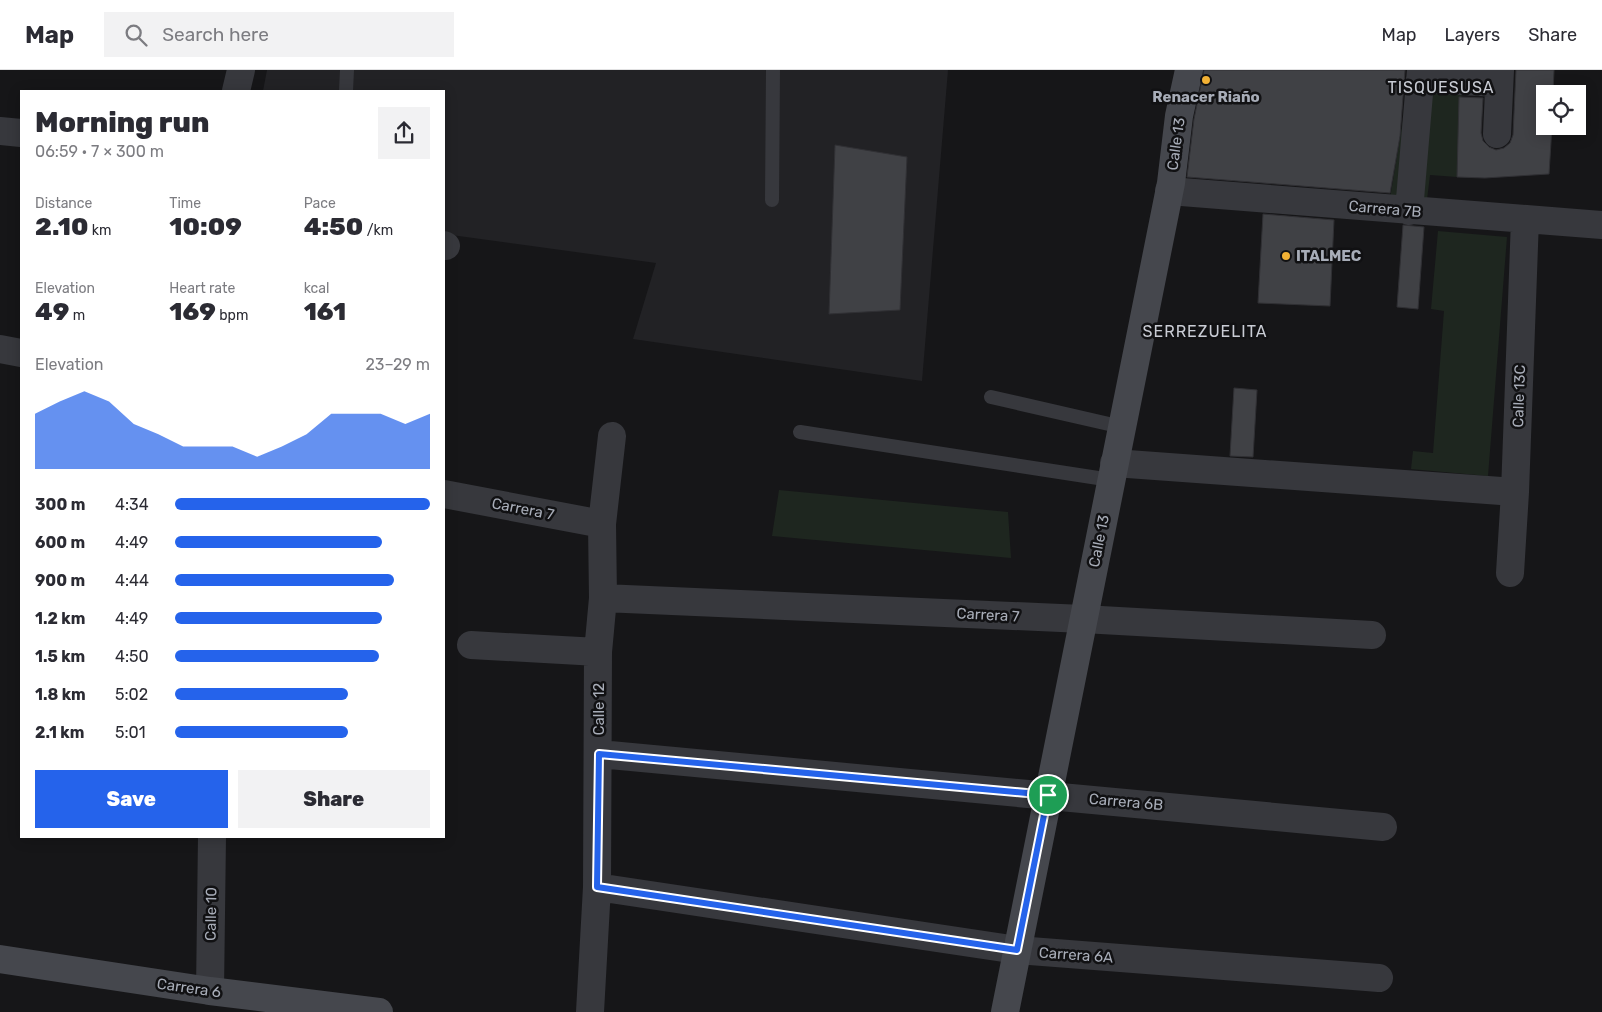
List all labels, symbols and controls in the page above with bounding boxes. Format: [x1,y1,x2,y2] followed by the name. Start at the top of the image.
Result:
[104,12,454,57] search box
[25,21,74,49] text: Map
[122,21,150,49] icon: search
[162,23,269,46] text: Search here
[1382,24,1417,46] text: Map
[1445,24,1500,46] text: Layers
[1528,24,1577,46] text: Share
[1200,74,1212,86] marker: Renacer Riaño
[1387,78,1495,97] district label: TISQUESUSA
[1536,85,1586,135] map controls
[1536,85,1586,135] button: locate
[1152,88,1260,106] place label: Renacer Riaño
[35,106,209,139] text: Morning run
[378,107,430,159] button: share
[1163,116,1189,172] street label: Calle 13
[35,142,164,161] text: 06:59 · 7 × 300 m
[35,195,92,212] text: Distance
[169,195,201,212] text: Time
[304,195,336,212] text: Pace
[1348,197,1422,221] street label: Carrera 7B
[35,212,88,241] text: 2.10
[169,212,242,241] text: 10:09
[304,212,363,241] text: 4:50
[88,222,112,239] text: km
[363,222,393,239] text: /km
[1296,247,1362,265] place label: ITALMEC
[1280,250,1292,262] marker: ITALMEC
[35,280,95,297] text: Elevation
[169,280,235,297] text: Heart rate
[304,280,329,297] text: kcal
[35,297,69,326] text: 49
[169,297,216,326] text: 169
[304,297,346,326] text: 161
[69,307,85,324] text: m
[216,307,248,324] text: bpm
[1143,322,1268,341] district label: SERREZUELITA
[35,355,104,374] text: Elevation
[365,355,430,374] text: 23–29 m
[1509,364,1529,428] street label: Calle 13C
[490,494,556,524] street label: Carrera 7
[35,495,85,514] text: 300 m
[115,495,149,514] text: 4:34
[1085,513,1113,569] street label: Calle 13
[35,533,85,552] text: 600 m
[115,533,148,552] text: 4:49
[35,571,85,590] text: 900 m
[115,571,149,590] text: 4:44
[956,604,1020,626] street label: Carrera 7
[35,609,85,628] text: 1.2 km
[115,609,148,628] text: 4:49
[35,647,85,666] text: 1.5 km
[115,647,149,666] text: 4:50
[590,682,608,735] street label: Calle 12
[35,685,86,704] text: 1.8 km
[115,685,148,704] text: 5:02
[35,723,84,742] text: 2.1 km
[115,723,146,742] text: 5:01
[35,770,228,828] button: Save
[238,770,430,828] button: Share
[1027,774,1069,816] pin
[1034,781,1062,809] icon: arrive
[1088,790,1164,814] street label: Carrera 6B
[202,887,220,941] street label: Calle 10
[1038,943,1114,967] street label: Carrera 6A
[156,975,222,1001] street label: Carrera 6

